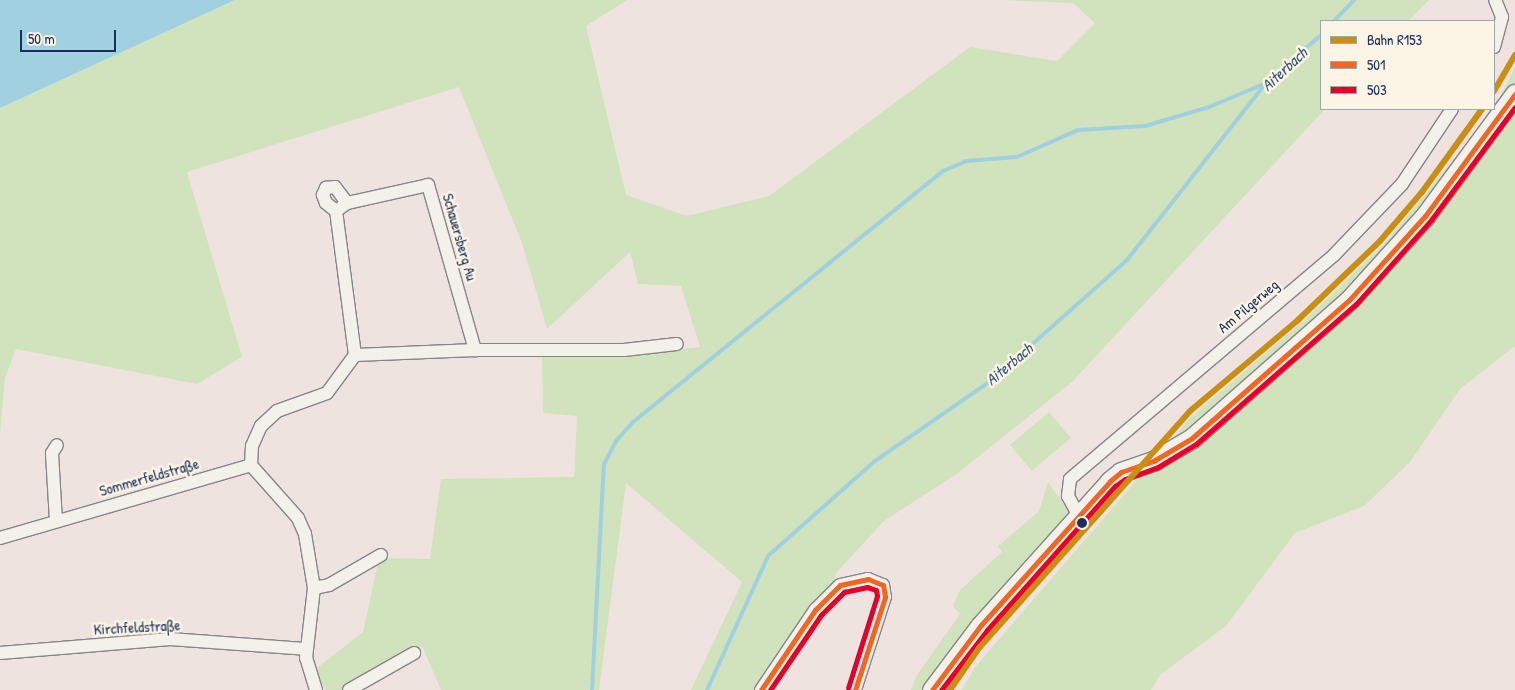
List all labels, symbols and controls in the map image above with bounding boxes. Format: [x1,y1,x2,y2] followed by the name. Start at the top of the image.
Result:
[22,20,119,52] scale bar
[1320,20,1495,110] legend
[28,28,55,49] text: 50 m
[1367,29,1422,50] text: Bahn R153
[1257,43,1311,95] water label: Aiterbach
[1367,54,1386,75] text: 501
[1367,79,1387,100] text: 503
[439,191,481,283] street label: Schauersberg Au
[1214,275,1282,337] street label: Am Pilgerweg
[982,339,1036,389] water label: Aiterbach
[97,454,201,500] street label: Sommerfeldstraße
[1077,518,1087,528] unlabelled marker
[93,616,181,638] street label: Kirchfeldstraße

